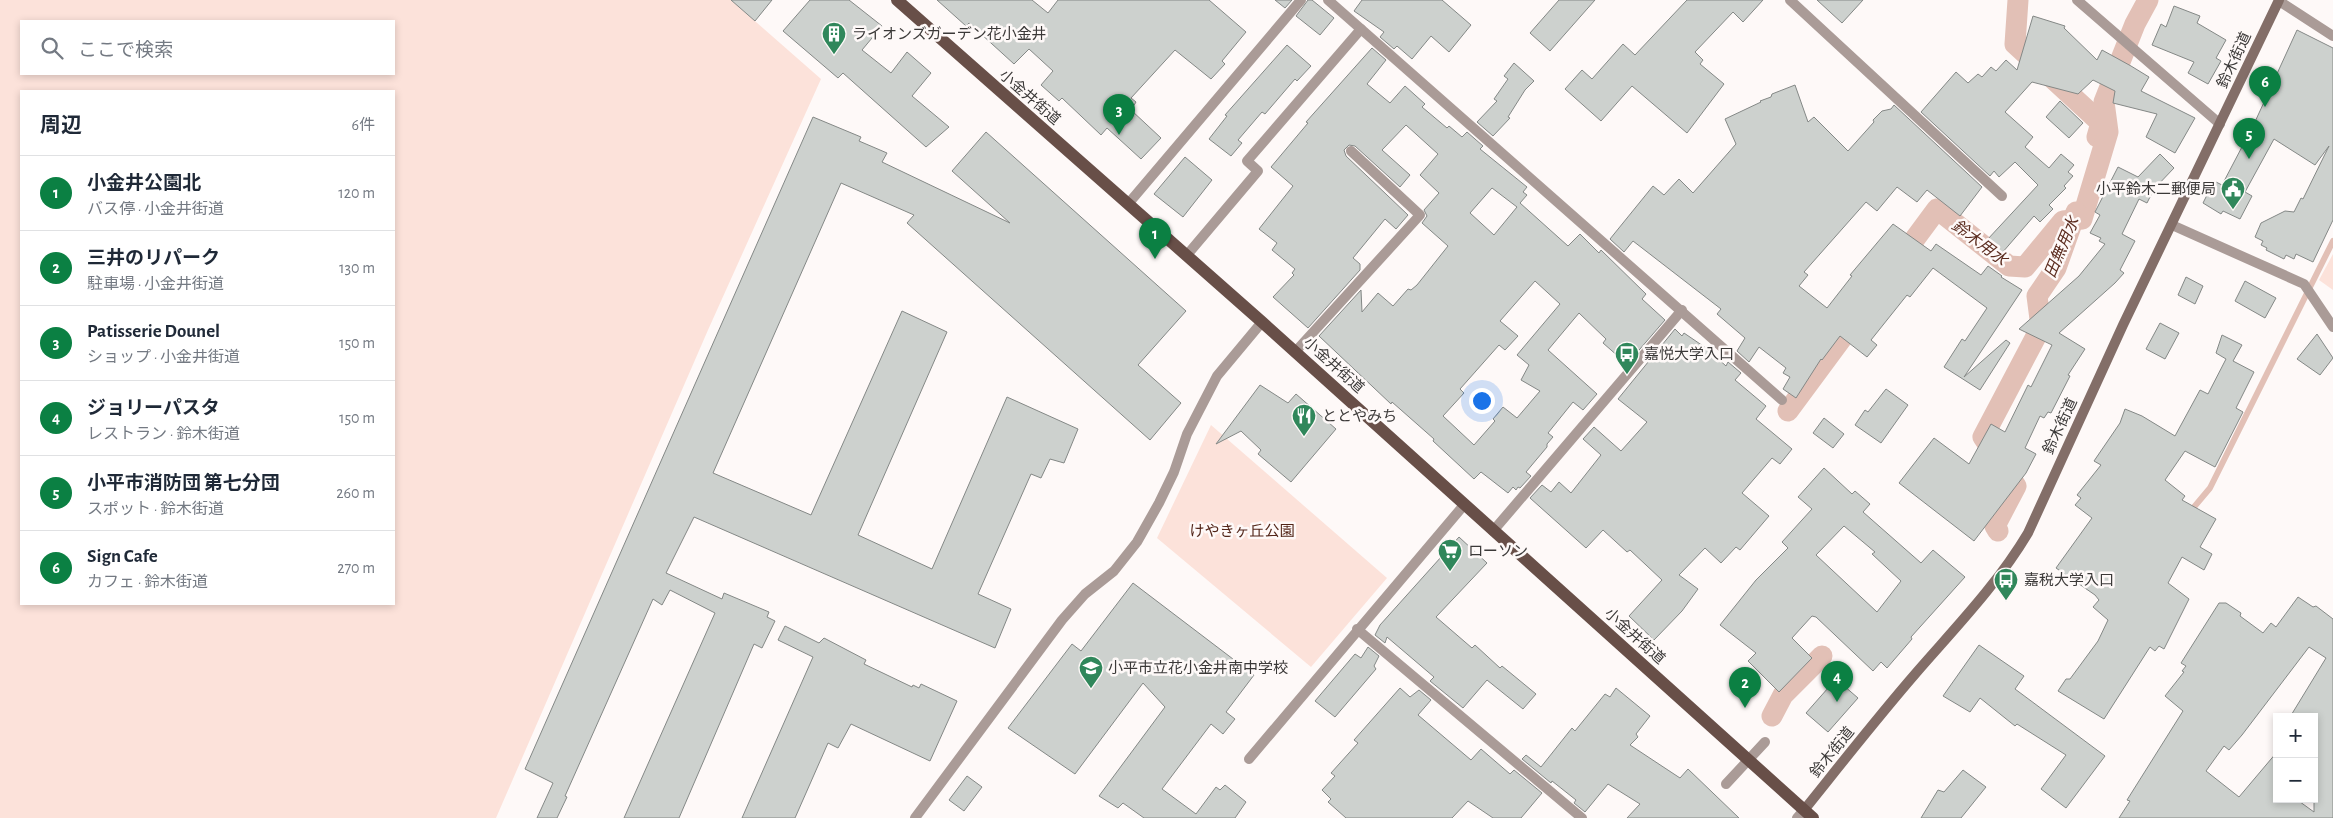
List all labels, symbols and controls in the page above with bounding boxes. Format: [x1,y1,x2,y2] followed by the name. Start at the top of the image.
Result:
[20,20,395,75] search box
[821,21,847,55] building icon: ライオンズガーデン花小金井
[852,25,1047,42] place label: ライオンズガーデン花小金井
[2214,29,2254,91] street label: 鈴木街道
[38,34,66,62] icon: search
[78,41,173,60] text: ここで検索
[996,66,1064,128] street label: 小金井街道
[2249,66,2281,107] pin: 6
[1103,94,1135,135] pin: 3
[40,115,82,136] text: 周辺
[351,117,375,133] text: 6件
[2233,118,2265,159] pin: 5
[87,174,201,193] text: 小金井公園北
[2220,176,2246,210] public building icon: 小平鈴木二郵便局
[2096,181,2216,197] place label: 小平鈴木二郵便局
[53,185,59,201] text: 1
[338,185,375,201] text: 120 m
[87,201,224,217] text: バス停 · 小金井街道
[2041,213,2083,280] water label: 田無用水
[1949,216,2012,270] water label: 鈴木用水
[1139,218,1171,259] pin: 1
[87,249,220,268] text: 三井のリパーク
[52,260,60,276] text: 2
[339,260,375,276] text: 130 m
[87,276,224,292] text: 駐車場 · 小金井街道
[87,322,220,341] text: Patisserie Dounel
[1301,333,1368,396] street label: 小金井街道
[53,335,59,351] text: 3
[339,335,375,351] text: 150 m
[1614,341,1640,375] bus stop icon: 嘉悦大学入口
[1644,346,1734,362] place label: 嘉悦大学入口
[87,349,240,365] text: ショップ · 小金井街道
[1469,388,1495,414] your location
[2040,395,2080,457] street label: 鈴木街道
[87,399,220,418] text: ジョリーパスタ
[1291,403,1317,437] restaurant icon: ととやみち
[1322,408,1397,424] place label: ととやみち
[52,410,60,426] text: 4
[339,410,375,426] text: 150 m
[87,426,240,442] text: レストラン · 鈴木街道
[87,474,280,493] text: 小平市消防団 第七分団
[53,485,59,501] text: 5
[336,485,375,501] text: 260 m
[87,501,224,517] text: スポット · 鈴木街道
[1189,523,1295,539] park label: けやきヶ丘公園
[1437,538,1463,572] supermarket icon: ローソン
[1468,544,1528,559] place label: ローソン
[87,547,158,566] text: Sign Cafe
[52,560,60,576] text: 6
[337,560,375,576] text: 270 m
[1993,567,2019,601] bus stop icon: 嘉税大学入口
[2024,572,2114,588] place label: 嘉税大学入口
[87,574,208,590] text: カフェ · 鈴木街道
[1602,604,1669,667] street label: 小金井街道
[1078,655,1104,689] school or university icon: 小平市立花小金井南中学校
[1108,659,1288,676] place label: 小平市立花小金井南中学校
[1821,661,1853,702] pin: 4
[1729,667,1761,708] pin: 2
[2273,713,2318,803] map controls
[2273,713,2318,758] button: +
[1807,724,1857,780] street label: 鈴木街道
[2273,758,2318,803] button: −

